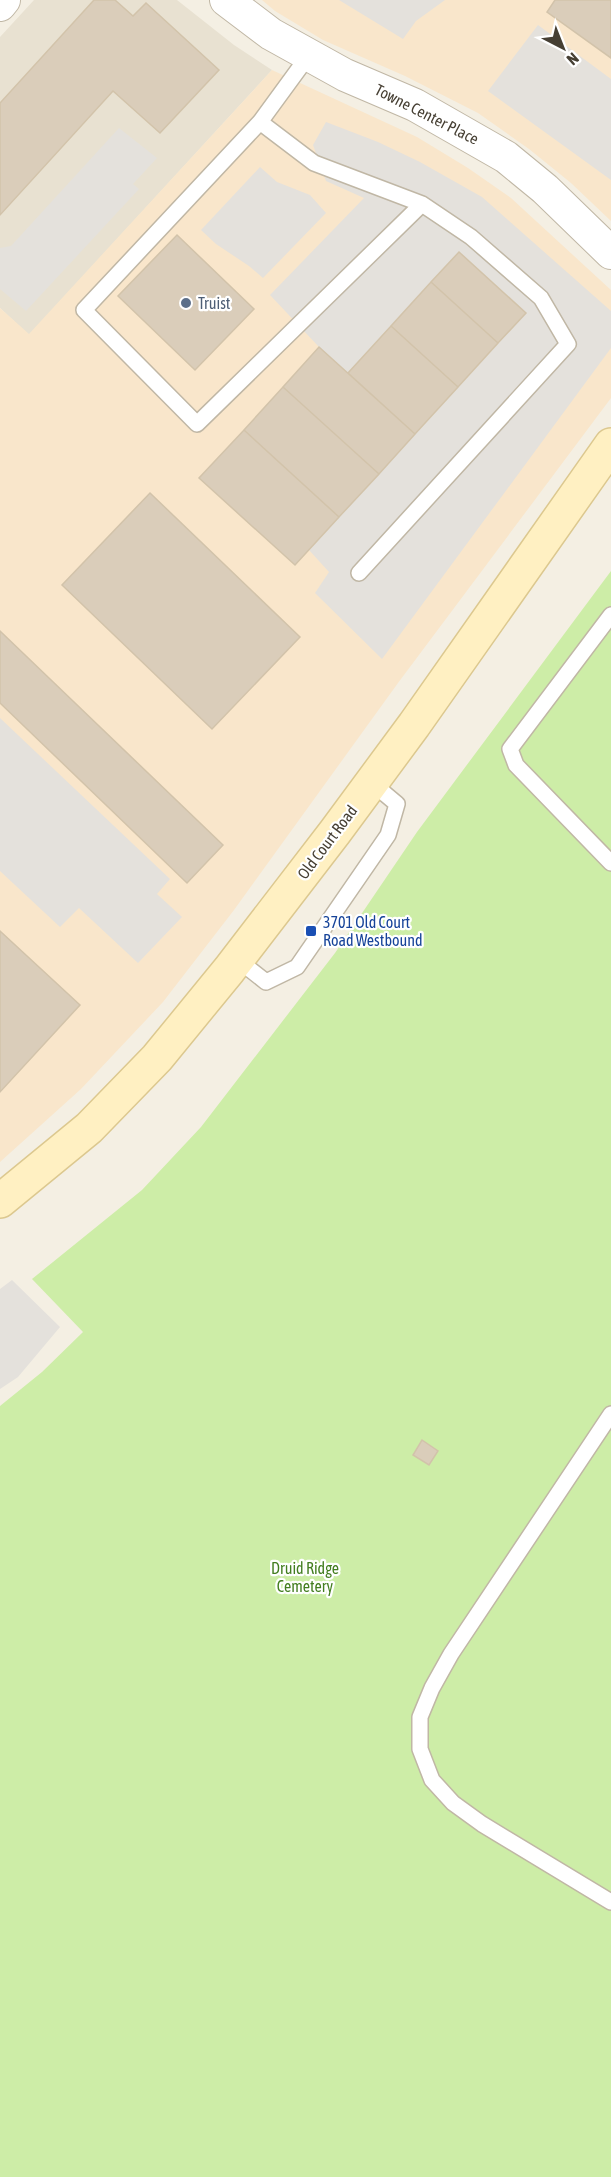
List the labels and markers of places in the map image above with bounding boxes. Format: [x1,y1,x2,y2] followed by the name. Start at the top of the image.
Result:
[198,294,231,312] place label: Truist
[179,296,193,310] marker: Truist
[323,913,423,949] place label: 3701 Old Court Road Westbound
[304,924,318,938] marker: 3701 Old Court Road Westbound

